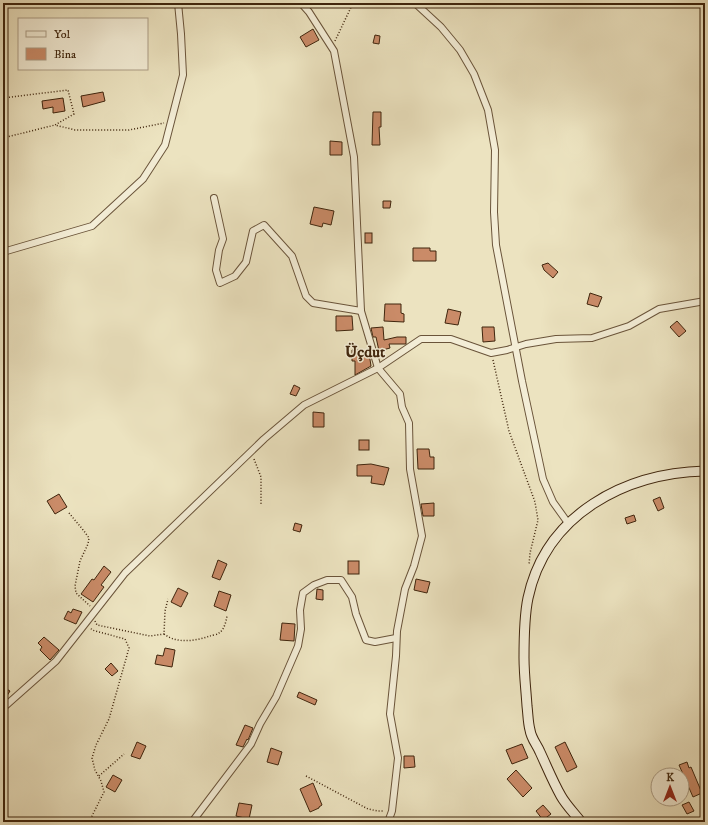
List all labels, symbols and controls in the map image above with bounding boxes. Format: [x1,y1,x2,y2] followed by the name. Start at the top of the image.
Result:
[18,18,148,70] legend
[54,27,71,42] text: Yol
[54,47,77,62] text: Bina
[345,342,386,362] district label: Üçdut
[650,767,690,807] north arrow
[666,771,674,785] text: K

